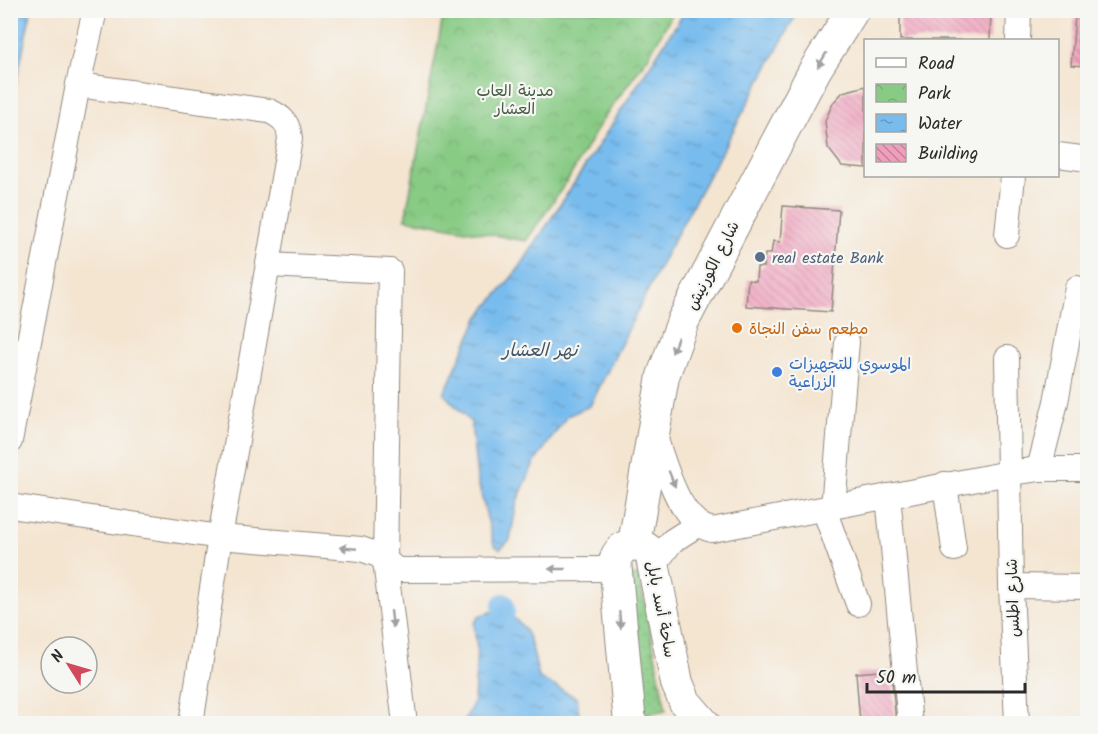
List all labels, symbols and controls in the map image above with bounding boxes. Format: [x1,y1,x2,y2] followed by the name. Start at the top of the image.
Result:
[864,39,1059,177] legend
[918,50,955,79] text: Road
[816,52,827,68] one-way arrow
[476,79,554,122] park label: مدينة العاب العشار
[918,80,951,109] text: Park
[918,110,963,139] text: Water
[918,140,978,169] text: Building
[680,217,747,315] street label: شارع الكورنيش
[772,246,884,271] place label: real estate Bank
[753,250,767,264] marker: real estate Bank
[749,317,868,342] place label: مطعم سفن النجاة
[730,321,744,335] marker: مطعم سفن النجاة
[669,336,679,354] one-way arrow
[501,337,580,366] water label: نهر العشار
[789,352,911,395] place label: الموسوي للتجهيزات الزراعية
[770,365,784,379] marker: الموسوي للتجهيزات الزراعية
[668,470,677,488] one-way arrow
[338,543,357,553] one-way arrow
[1000,558,1027,638] street label: شارع اطلس
[639,559,682,660] street label: ساحة أسد بابل
[547,564,566,574] one-way arrow
[387,610,397,629] one-way arrow
[615,610,625,629] one-way arrow
[39,635,99,695] north arrow
[45,645,71,668] text: N
[867,656,1024,694] scale bar
[876,664,916,693] text: 50 m

